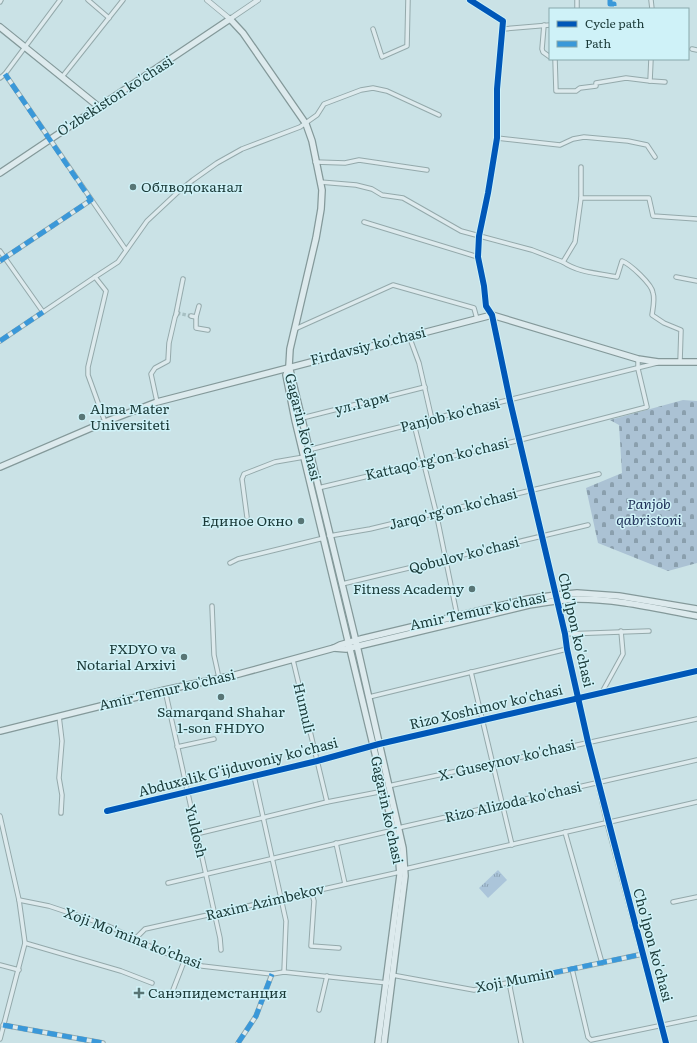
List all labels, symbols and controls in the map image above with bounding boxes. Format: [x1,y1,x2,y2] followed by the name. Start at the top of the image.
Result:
[549,8,689,60] legend
[585,14,645,32] text: Cycle path
[585,34,611,52] text: Path
[53,50,177,140] street label: O'zbekiston ko'chasi
[141,176,243,196] place label: Облводоканал
[128,182,138,192] marker: Облводоканал
[308,321,428,369] street label: Firdavsiy ko'chasi
[281,371,327,483] street label: Gagarin ko'chasi
[332,386,391,418] street label: ул.Гарм
[398,392,502,436] street label: Panjob ko'chasi
[90,398,170,434] place label: Alma Mater Universiteti
[77,412,87,422] marker: Alma Mater Universiteti
[363,432,511,484] street label: Kattaqo'rg'on ko'chasi
[387,482,519,534] street label: Jarqo'rg'on ko'chasi
[616,493,682,529] park label: Panjob qabristoni
[202,510,293,530] place label: Единое Окно
[296,516,306,526] marker: Единое Окно
[407,531,521,577] street label: Qobulov ko'chasi
[554,571,600,689] street label: Cho'lpon ko'chasi
[353,578,465,598] place label: Fitness Academy
[467,584,477,594] marker: Fitness Academy
[408,586,548,634] street label: Amir Temur ko'chasi
[76,638,176,674] place label: FXDYO va Notarial Arxivi
[179,652,189,662] marker: FXDYO va Notarial Arxivi
[97,664,237,714] street label: Amir Temur ko'chasi
[407,679,565,733] street label: Rizo Xoshimov ko'chasi
[289,680,321,736] street label: Humuli
[216,692,226,702] marker: Samarqand Shahar 1-son FHDYO
[157,701,285,737] place label: Samarqand Shahar 1-son FHDYO
[136,731,340,801] street label: Abduxalik G'ijduvoniy ko'chasi
[436,733,578,785] street label: X. Guseynov ko'chasi
[367,754,409,866] street label: Gagarin ko'chasi
[442,775,583,826] street label: Rizo Alizoda ko'chasi
[181,802,213,860] street label: Yuldosh
[203,877,327,924] street label: Raxim Azimbekov
[629,886,679,1004] street label: Cho'lpon ko'chasi
[62,902,205,973] street label: Xoji Mo'mina ko'chasi
[474,962,556,996] street label: Xoji Mumin
[148,982,287,1002] place label: Санэпидемстанция
[133,987,145,999] marker: Санэпидемстанция

